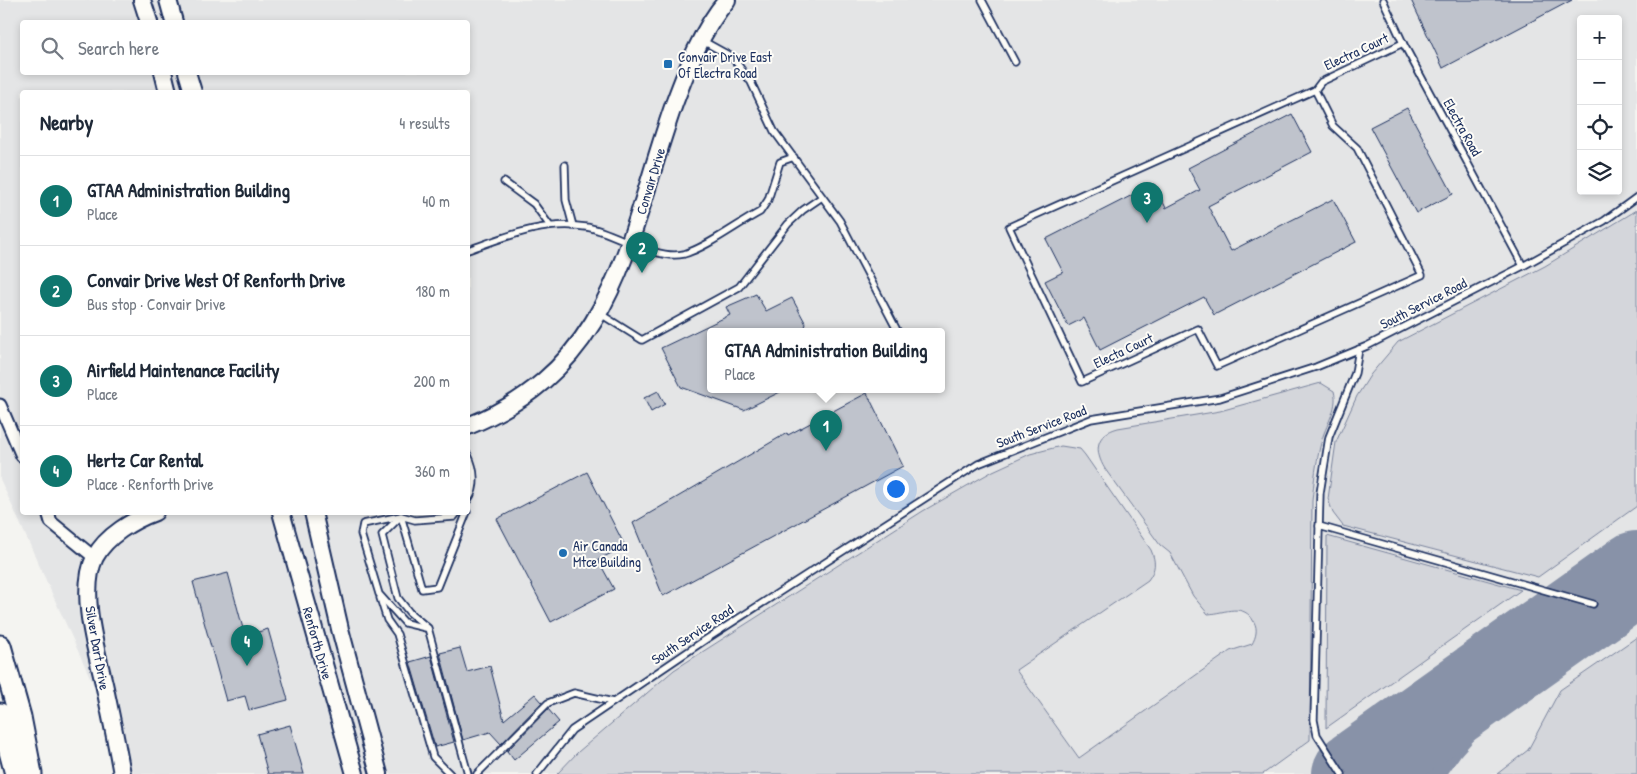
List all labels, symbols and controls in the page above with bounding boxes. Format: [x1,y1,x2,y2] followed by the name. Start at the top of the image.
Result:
[1577,15,1622,195] map controls
[1577,15,1622,60] button: +
[20,20,470,75] search box
[1321,28,1391,74] street label: Electra Court
[38,34,66,62] icon: search
[78,35,159,61] text: Search here
[678,47,772,82] place label: Convair Drive East Of Electra Road
[662,58,674,70] marker: Convair Drive East Of Electra Road
[1577,60,1622,105] button: −
[1439,95,1487,160] street label: Electra Road
[1577,105,1622,150] button: locate
[40,108,93,137] text: Nearby
[399,112,450,134] text: 4 results
[631,145,669,217] street label: Convair Drive
[1577,150,1622,195] button: layers
[87,177,290,203] text: GTAA Administration Building
[1131,182,1163,223] pin: 3
[53,190,59,212] text: 1
[422,190,450,212] text: 40 m
[87,203,118,225] text: Place
[626,232,658,273] pin: 2
[87,267,345,293] text: Convair Drive West Of Renforth Drive
[1376,273,1470,333] street label: South Service Road
[52,280,60,302] text: 2
[416,280,450,302] text: 180 m
[87,293,226,315] text: Bus stop · Convair Drive
[707,328,945,393] popup
[1090,328,1156,372] street label: Electa Court
[725,337,927,363] text: GTAA Administration Building
[87,357,280,383] text: Airfield Maintenance Facility
[725,363,755,385] text: Place
[52,370,60,392] text: 3
[414,370,450,392] text: 200 m
[87,383,118,405] text: Place
[993,400,1089,452] street label: South Service Road
[810,410,842,451] pin: 1
[87,447,203,473] text: Hertz Car Rental
[53,460,59,482] text: 4
[415,460,450,482] text: 360 m
[87,473,214,495] text: Place · Renforth Drive
[883,476,909,502] your location
[573,536,641,572] place label: Air Canada Mtce Building
[557,547,569,559] marker: Air Canada Mtce Building
[647,599,737,668] street label: South Service Road
[81,605,115,692] street label: Silver Dart Drive
[299,605,338,682] street label: Renforth Drive
[231,625,263,666] pin: 4

